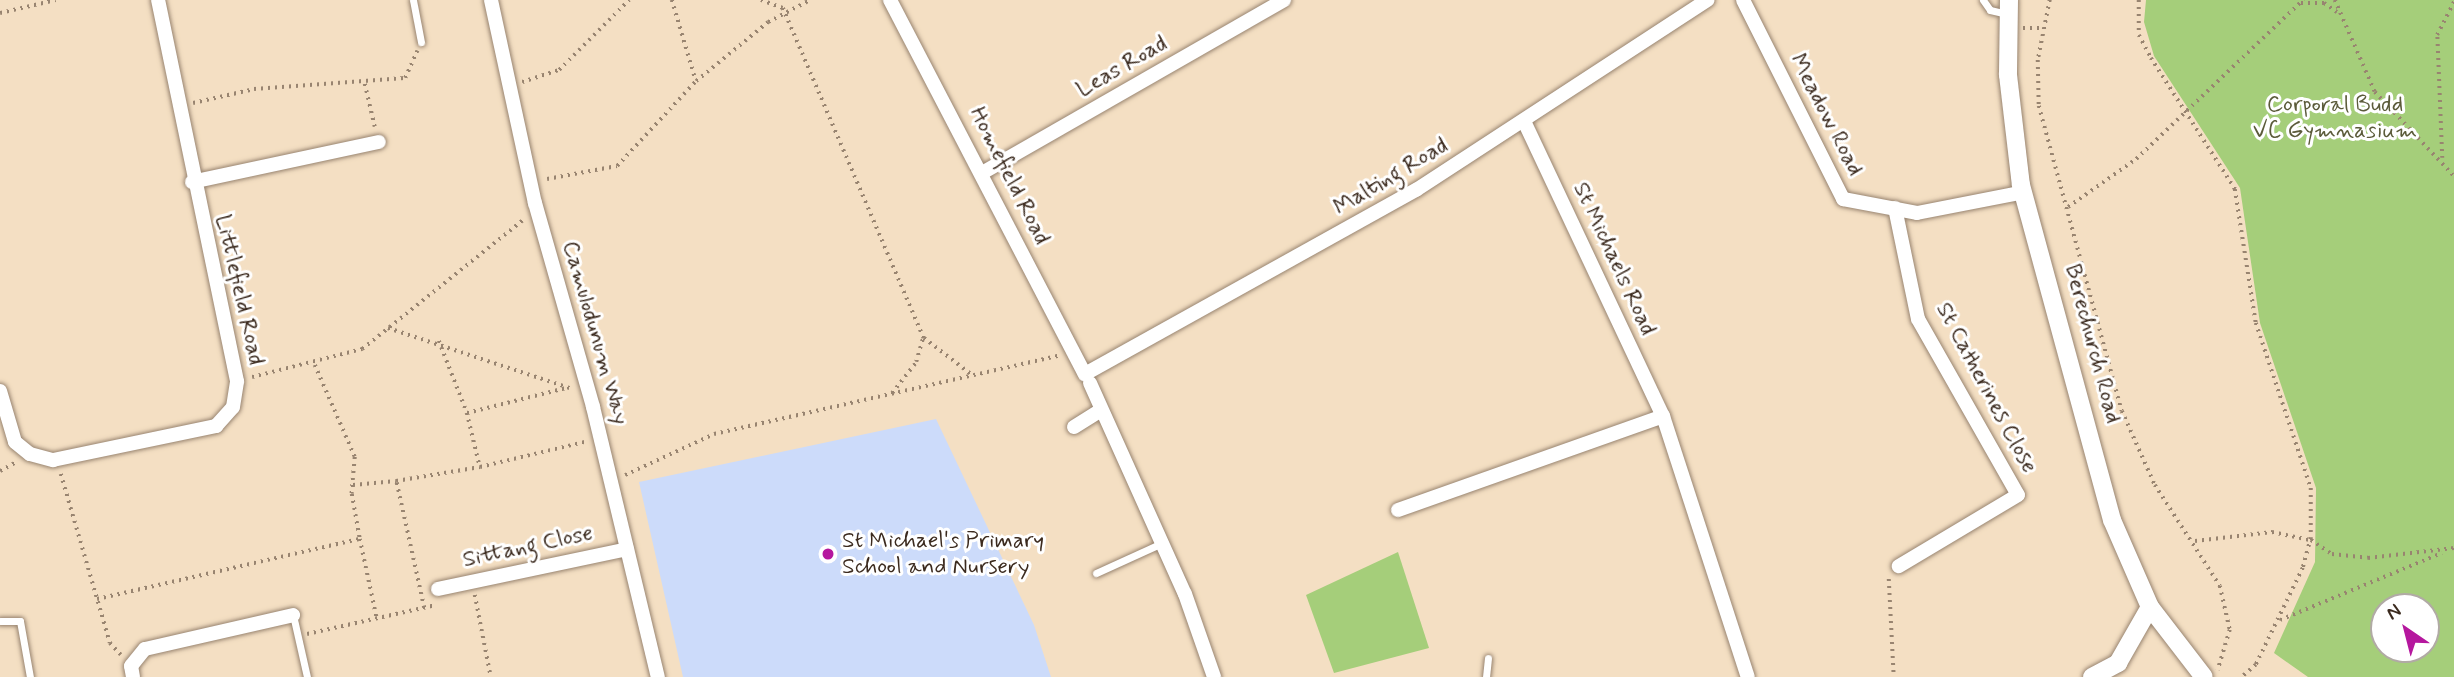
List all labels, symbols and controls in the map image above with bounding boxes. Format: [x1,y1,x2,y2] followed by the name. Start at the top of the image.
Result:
[1072,30,1172,104] street label: Leas Road
[1783,49,1869,181] street label: Meadow Road
[2253,91,2417,145] park label: Corporal Budd VC Gymnasium
[963,103,1055,249] street label: Homefield Road
[1329,132,1453,222] street label: Malting Road
[1566,178,1662,340] street label: St Michaels Road
[208,213,270,367] street label: Littlefield Road
[556,238,634,428] street label: Camulodunum Way
[2057,261,2127,427] street label: Berechurch Road
[1929,297,2043,479] street label: St Catherines Close
[460,520,596,574] street label: Sittang Close
[842,527,1053,581] place label: St Michael's Primary School and Nursery
[820,546,836,562] marker: St Michael's Primary School and Nursery
[2370,593,2440,663] north arrow
[2381,598,2406,626] text: N

